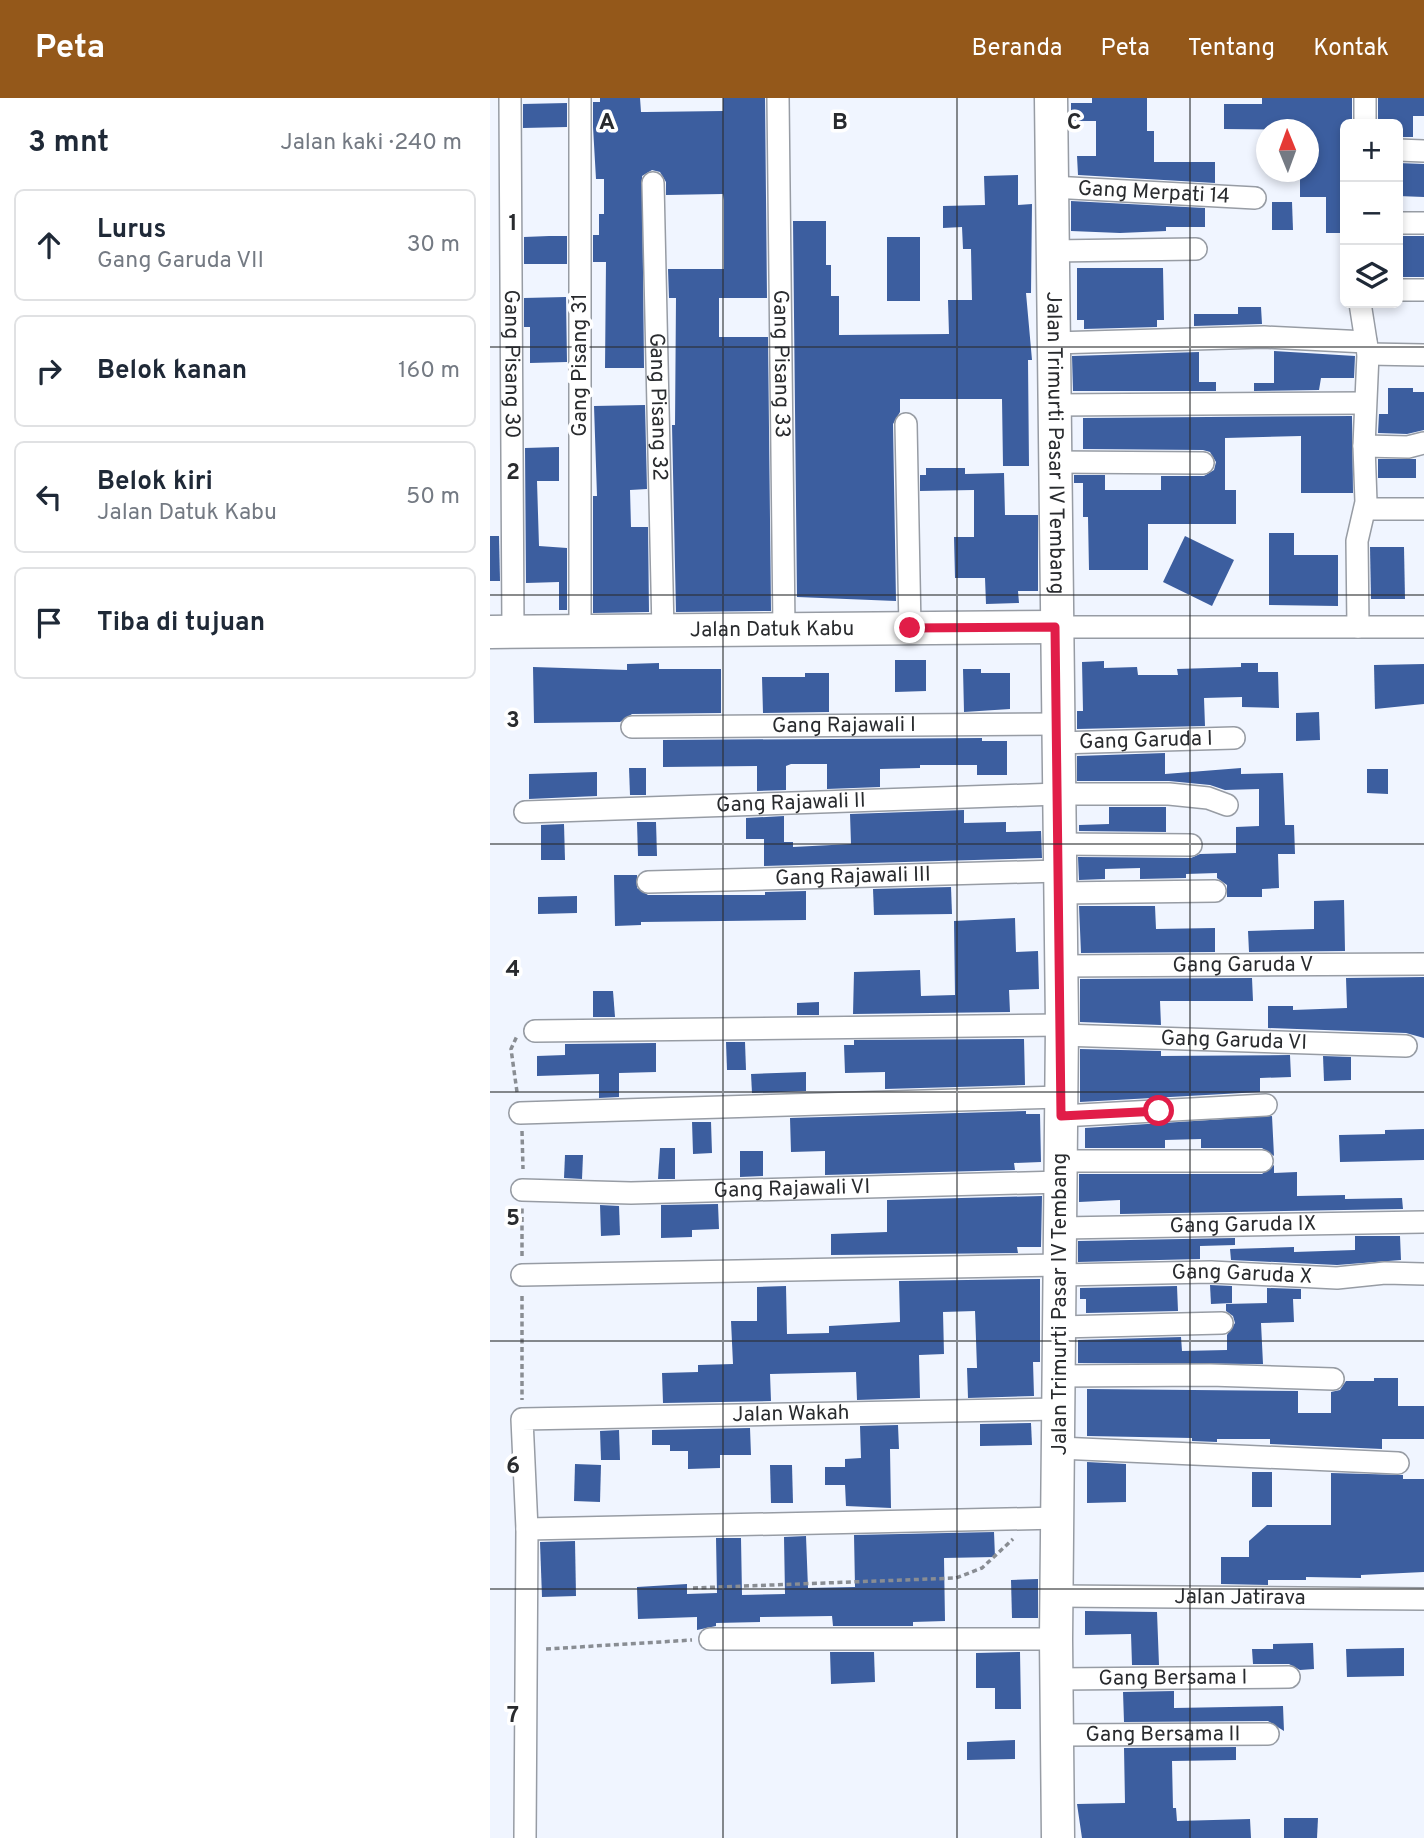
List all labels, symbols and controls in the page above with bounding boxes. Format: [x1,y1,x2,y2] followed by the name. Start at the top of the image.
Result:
[35,28,105,70] text: Peta
[972,34,1063,64] text: Beranda
[1101,34,1150,64] text: Peta
[1188,34,1275,64] text: Tentang
[1313,34,1389,64] text: Kontak
[599,109,615,138] text: A
[832,109,848,138] text: B
[1067,109,1081,138] text: C
[1256,119,1319,182] north arrow
[1340,119,1403,308] map controls
[1340,119,1403,182] button: +
[28,125,109,162] text: 3 mnt
[280,129,462,158] text: Jalan kaki · 240 m
[1077,175,1231,210] street label: Gang Merpati 14
[1340,182,1403,245] button: −
[508,210,518,239] text: 1
[97,214,166,247] text: Lurus
[30,226,68,264] icon: ahead
[407,231,460,260] text: 30 m
[1340,245,1403,308] button: layers
[97,247,264,276] text: Gang Garuda VII
[498,289,525,439] street label: Gang Pisang 30
[767,290,795,438] street label: Gang Pisang 33
[1040,291,1070,595] street label: Jalan Trimurti Pasar IV Tembang
[567,293,594,437] street label: Gang Pisang 31
[643,333,673,481] street label: Gang Pisang 32
[30,352,68,390] icon: right
[97,355,247,388] text: Belok kanan
[398,357,460,386] text: 160 m
[506,459,520,488] text: 2
[97,466,213,499] text: Belok kiri
[30,478,68,516] icon: left
[406,483,460,512] text: 50 m
[97,499,277,528] text: Jalan Datuk Kabu
[30,604,68,642] icon: arrive
[97,607,265,640] text: Tiba di tujuan
[894,612,925,643] route end
[690,615,854,644] street label: Jalan Datuk Kabu
[506,707,520,736] text: 3
[772,711,916,740] street label: Gang Rajawali I
[1079,725,1213,756] street label: Gang Garuda I
[716,787,866,819] street label: Gang Rajawali II
[775,861,931,892] street label: Gang Rajawali III
[1173,951,1313,979] street label: Gang Garuda V
[506,956,520,985] text: 4
[1160,1025,1308,1056] street label: Gang Garuda VI
[1143,1095,1174,1126] route start
[1047,1153,1074,1455] street label: Jalan Trimurti Pasar IV Tembang
[713,1173,871,1204] street label: Gang Rajawali VI
[506,1205,520,1234] text: 5
[1169,1210,1316,1240] street label: Gang Garuda IX
[1171,1258,1313,1290] street label: Gang Garuda X
[732,1399,850,1429] street label: Jalan Wakah
[506,1453,520,1482] text: 6
[1174,1583,1306,1612] street label: Jalan Jatirava
[1098,1664,1248,1692] street label: Gang Bersama I
[507,1702,519,1731] text: 7
[1086,1721,1240,1748] street label: Gang Bersama II

